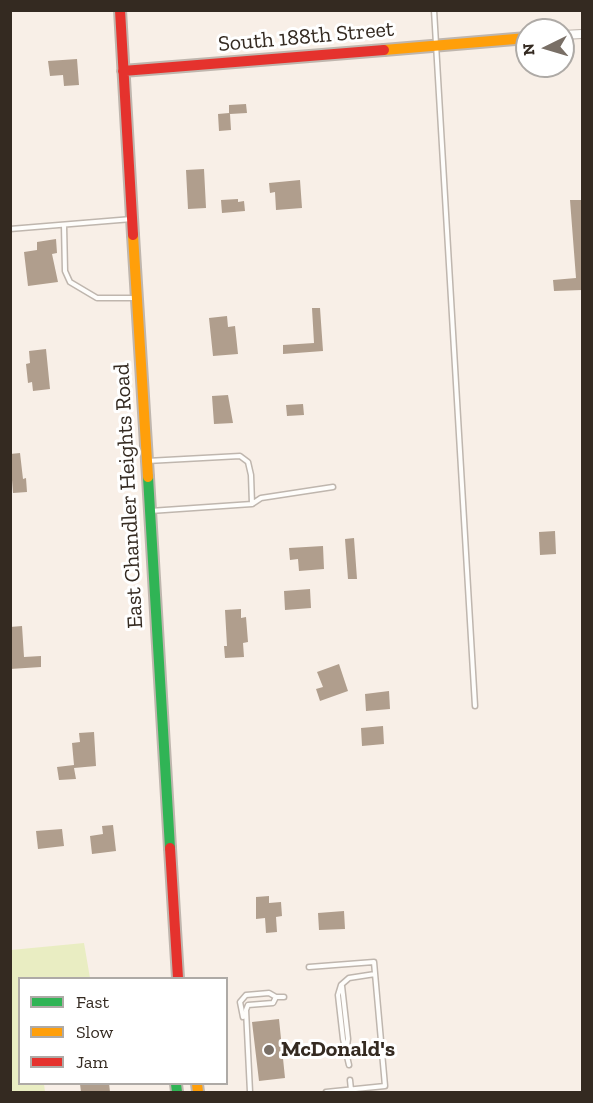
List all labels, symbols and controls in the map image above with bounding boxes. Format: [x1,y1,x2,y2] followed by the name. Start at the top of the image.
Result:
[217,16,395,58] street label: South 188th Street
[515,18,575,78] north arrow
[519,43,539,56] text: N
[109,363,149,629] street label: East Chandler Heights Road
[18,977,228,1085] legend
[76,991,109,1013] text: Fast
[76,1021,113,1043] text: Slow
[281,1037,395,1063] place label: McDonald's
[262,1043,276,1057] marker: McDonald's
[76,1051,108,1073] text: Jam

